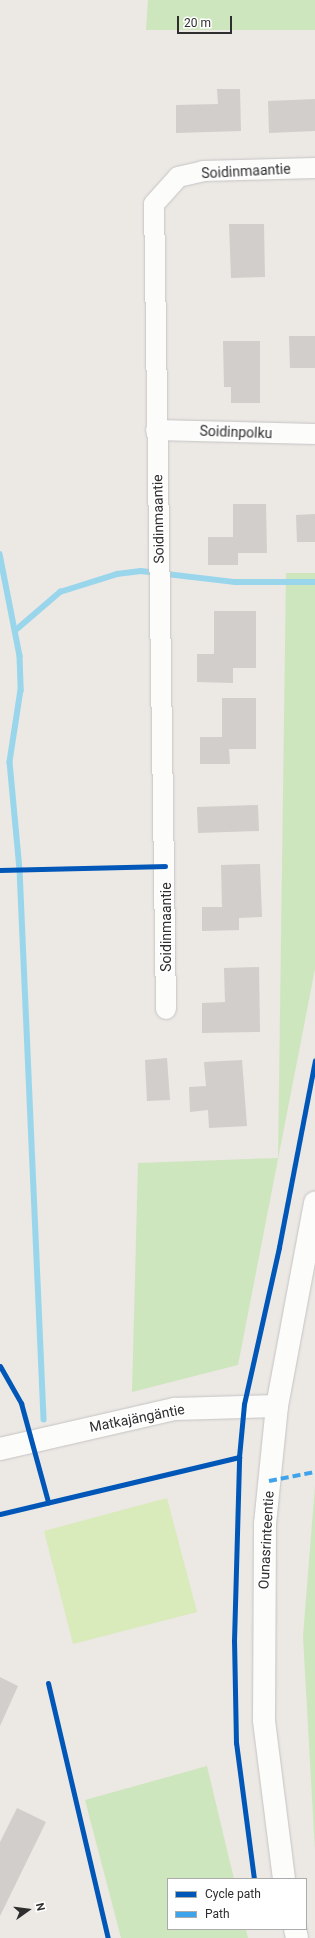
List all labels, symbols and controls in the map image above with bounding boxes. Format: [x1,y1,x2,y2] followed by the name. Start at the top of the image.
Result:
[179,8,234,34] scale bar
[184,16,211,30] text: 20 m
[201,160,291,182] street label: Soidinmaantie
[199,422,273,442] street label: Soidinpolku
[149,474,167,564] street label: Soidinmaantie
[158,882,174,972] street label: Soidinmaantie
[88,1401,186,1435] street label: Matkajängäntie
[255,1490,277,1590] street label: Ounasrinteentie
[167,1878,307,1930] legend
[205,1887,261,1901] text: Cycle path
[8,1890,48,1930] north arrow
[33,1902,47,1912] text: N
[205,1907,230,1921] text: Path

